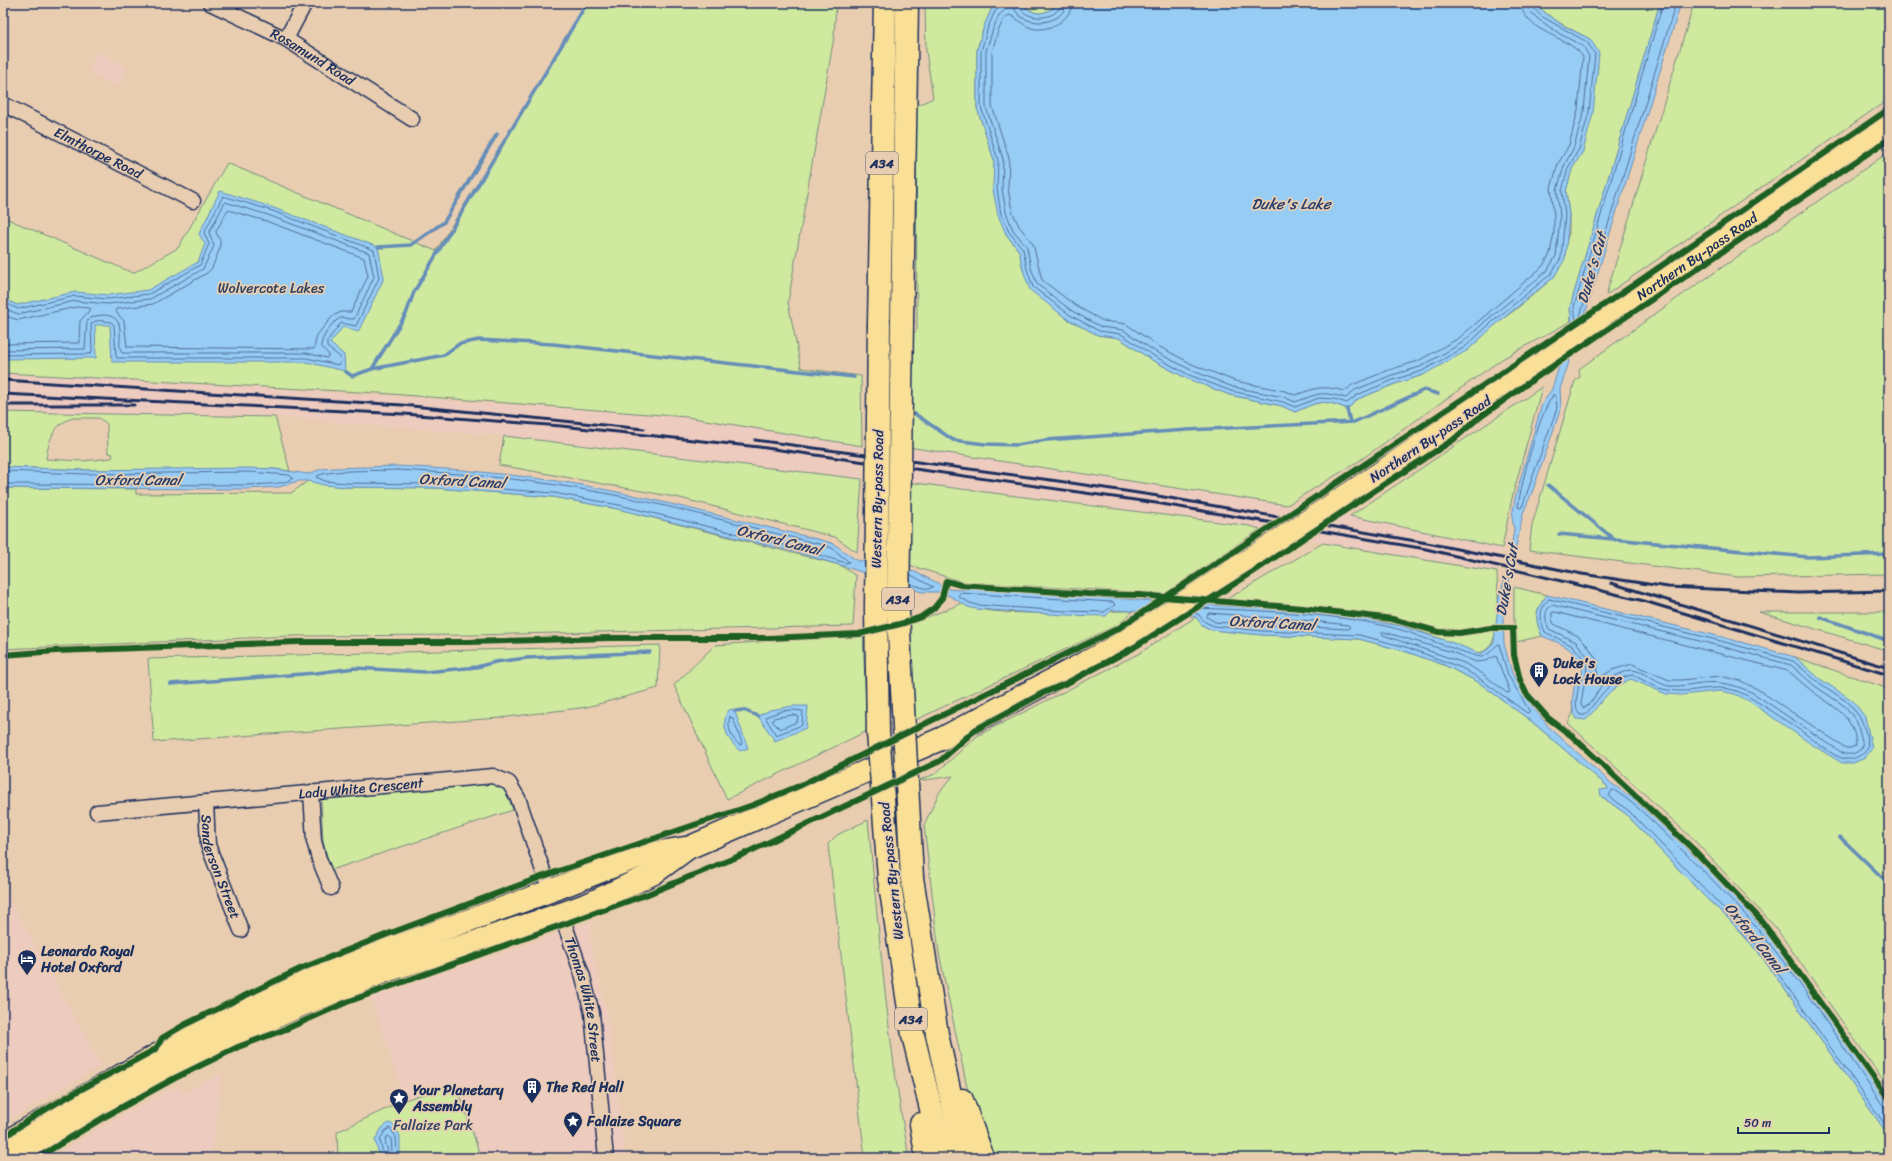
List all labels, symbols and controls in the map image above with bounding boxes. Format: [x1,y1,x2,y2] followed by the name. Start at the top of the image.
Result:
[266,21,361,94] street label: Rosamund Road
[49,120,148,187] street label: Elmthorpe Road
[866,152,898,174] road number: A34
[1251,191,1332,217] water label: Duke's Lake
[1631,205,1765,307] street label: Northern By-pass Road
[1570,227,1615,306] water label: Duke's Cut
[218,276,325,301] park label: Wolvercote Lakes
[1364,388,1498,490] street label: Northern By-pass Road
[864,428,891,568] street label: Western By-pass Road
[418,466,509,496] water label: Oxford Canal
[95,467,185,493] water label: Oxford Canal
[734,517,828,564] water label: Oxford Canal
[1488,539,1527,618] water label: Duke's Cut
[882,588,914,610] road number: A34
[1228,608,1319,638] water label: Oxford Canal
[1553,651,1623,692] place label: Duke's Lock House
[1528,660,1550,688] building icon: Duke's Lock House
[298,770,426,807] street label: Lady White Crescent
[872,799,911,941] street label: Western By-pass Road
[194,814,248,923] street label: Sanderson Street
[1718,896,1795,983] water label: Oxford Canal
[557,933,609,1064] street label: Thomas White Street
[40,939,135,980] place label: Leonardo Royal Hotel Oxford
[16,948,38,976] hotel icon: Leonardo Royal Hotel Oxford
[895,1008,927,1030] road number: A34
[546,1075,625,1100] place label: The Red Hall
[521,1076,543,1104] building icon: The Red Hall
[412,1078,504,1119] place label: Your Planetary Assembly
[388,1087,410,1115] place icon: Your Planetary Assembly
[586,1109,682,1134] place label: Fallaize Square
[1738,1109,1829,1135] scale bar
[562,1110,584,1138] place icon: Fallaize Square
[1744,1112,1771,1134] text: 50 m
[393,1113,473,1138] park label: Fallaize Park

